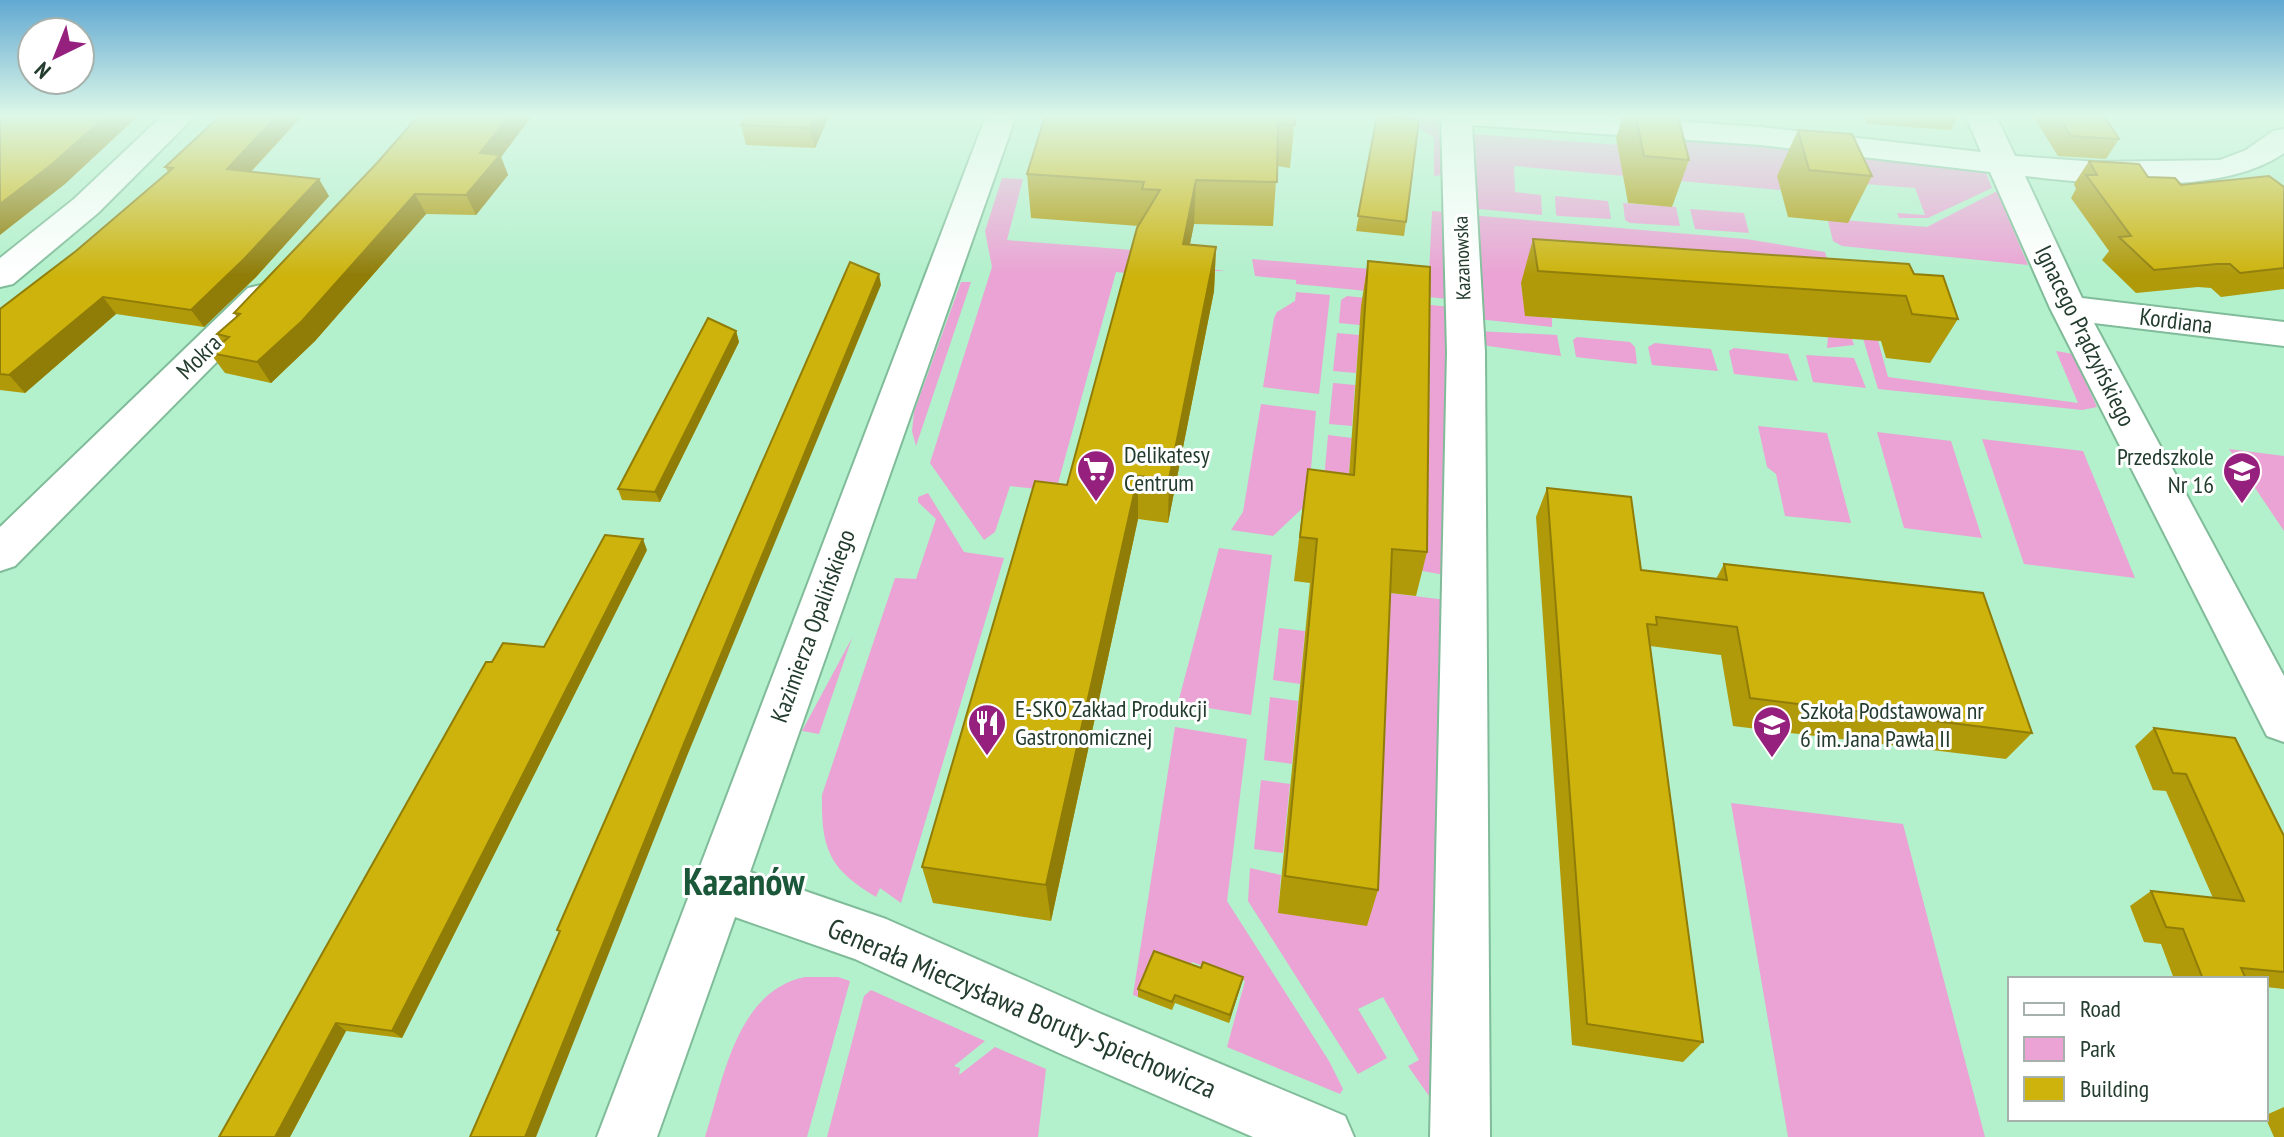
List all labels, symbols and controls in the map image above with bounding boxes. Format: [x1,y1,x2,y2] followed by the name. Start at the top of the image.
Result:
[16,16,96,96] north arrow
[28,56,56,85] text: N
[1448,215,1476,301] street label: Kazanowska
[2028,240,2143,431] street label: Ignacego Prądzyńskiego
[2138,301,2214,340] street label: Kordiana
[170,328,228,386] street label: Mokra
[1124,439,1210,498] place label: Delikatesy Centrum
[2117,441,2214,500] place label: Przedszkole Nr 16
[1075,448,1117,503] supermarket icon: Delikatesy Centrum
[2221,450,2263,505] school or university icon: Przedszkole Nr 16
[763,525,862,727] street label: Kazimierza Opalińskiego
[1015,693,1207,752] place label: E-SKO Zakład Produkcji Gastronomicznej
[1800,695,1984,754] place label: Szkoła Podstawowa nr 6 im. Jana Pawła II
[966,702,1008,757] restaurant icon: E-SKO Zakład Produkcji Gastronomicznej
[1751,704,1793,759] school or university icon: Szkoła Podstawowa nr 6 im. Jana Pawła II
[683,856,805,905] district label: Kazanów
[822,909,1222,1106] street label: Generała Mieczysława Boruty-Spiechowicza
[2008,977,2268,1121] legend
[2080,993,2121,1024] text: Road
[2080,1033,2116,1064] text: Park
[2080,1073,2149,1104] text: Building

